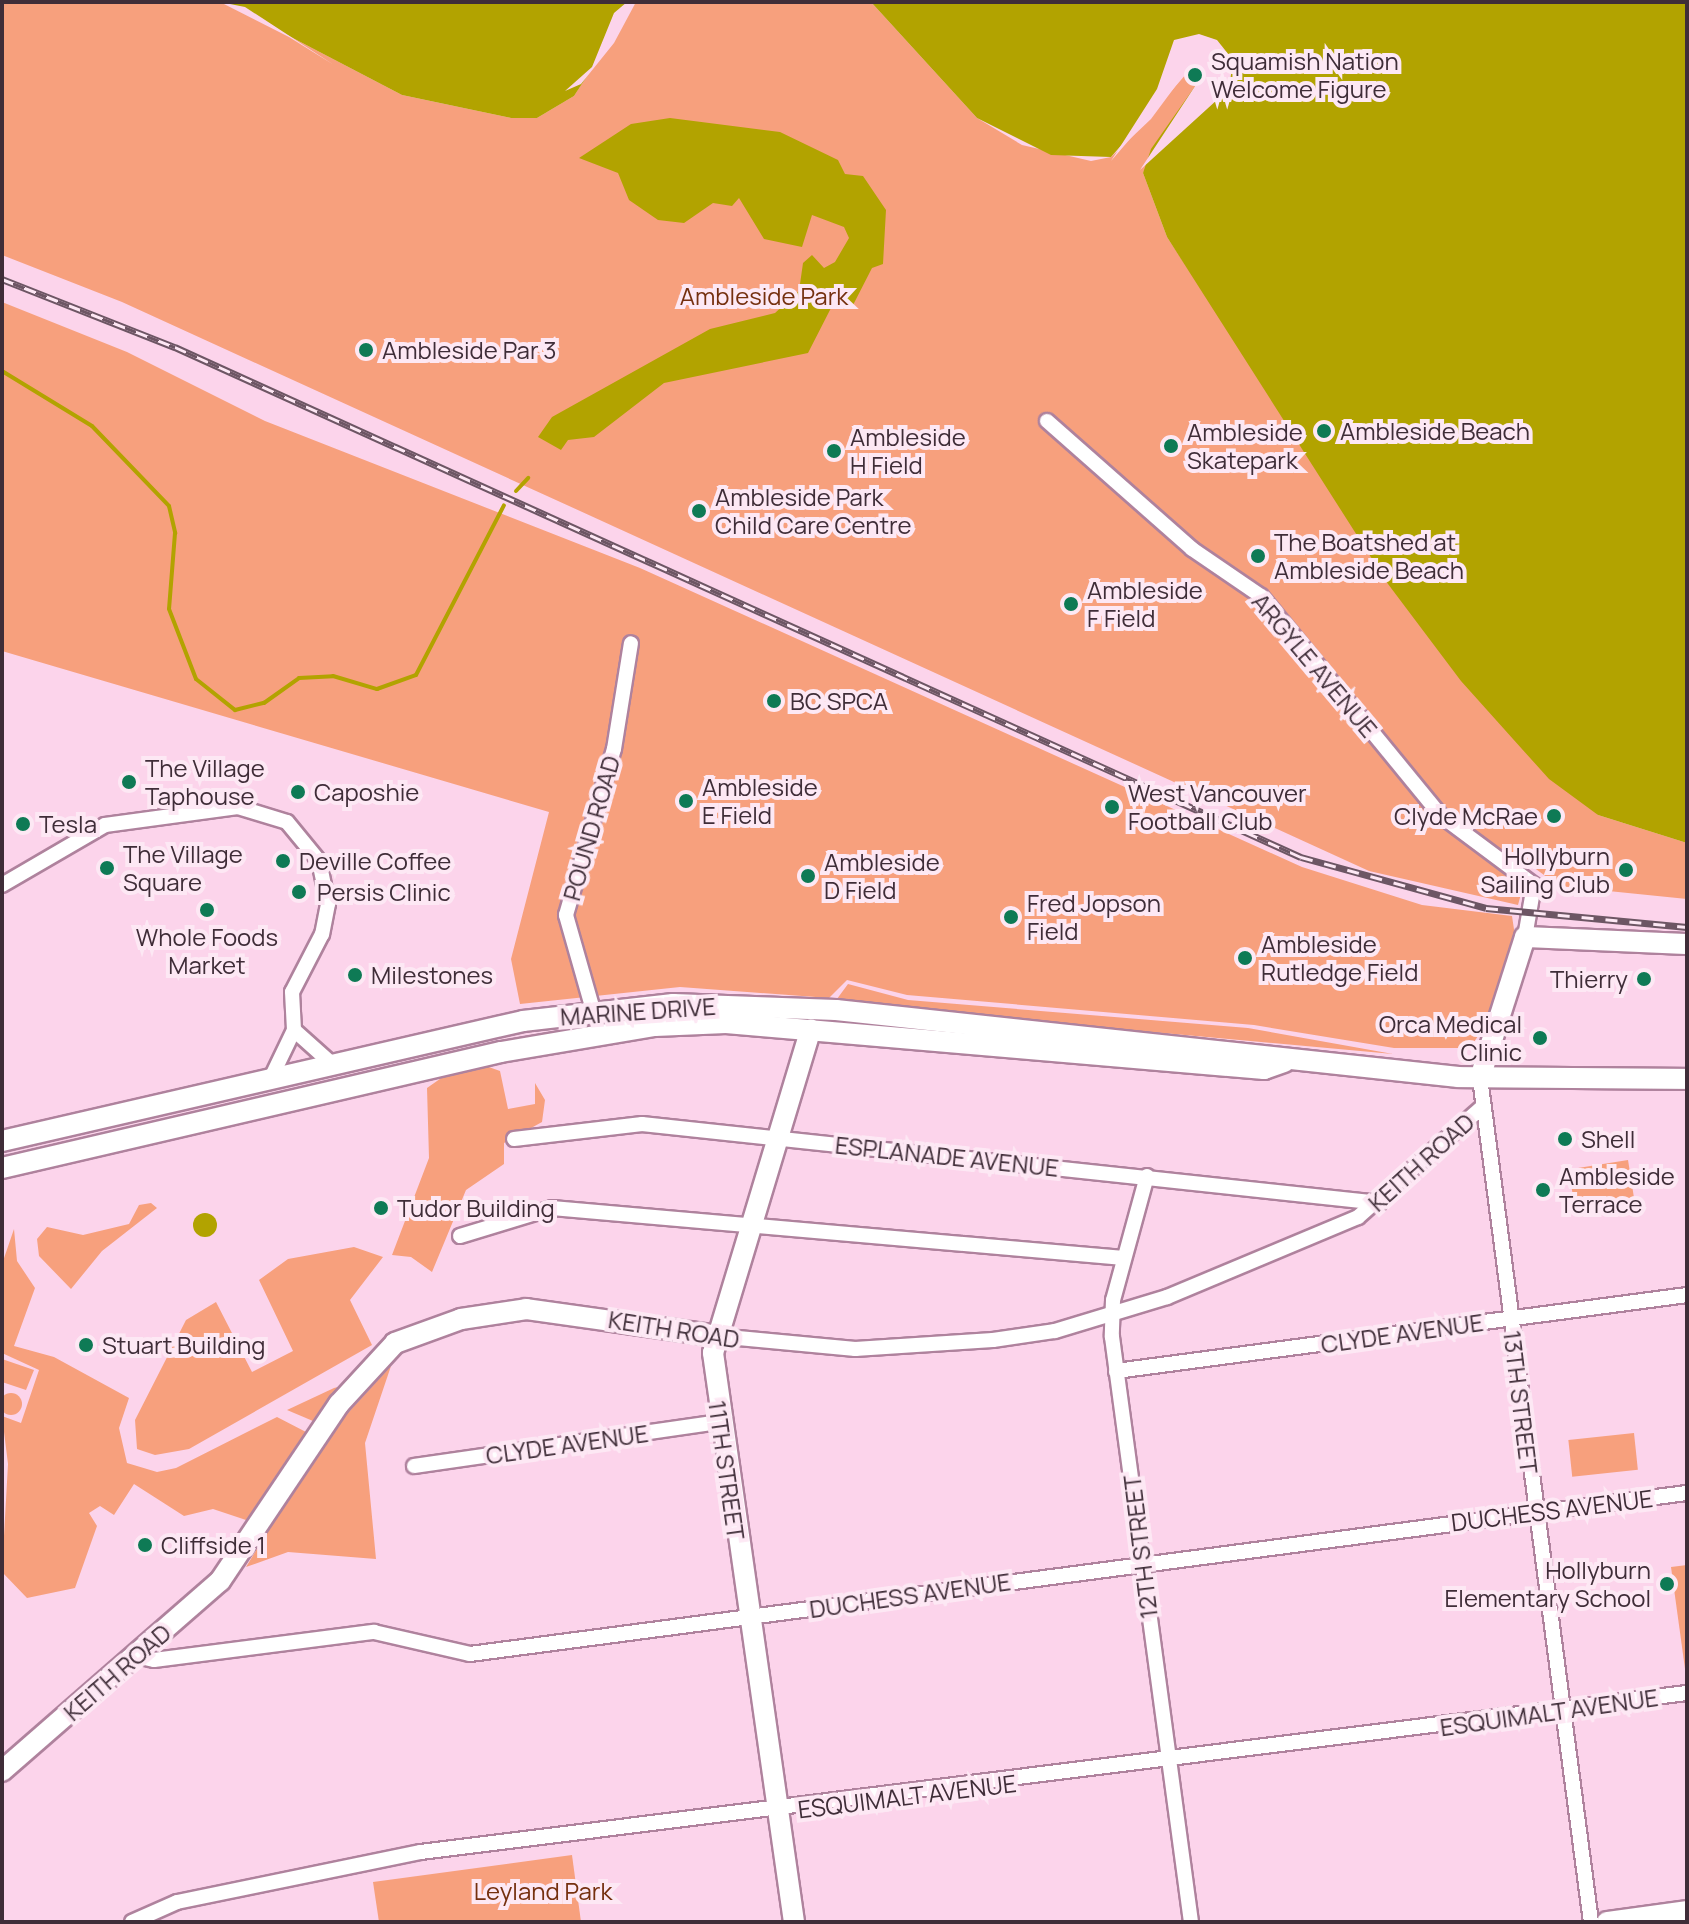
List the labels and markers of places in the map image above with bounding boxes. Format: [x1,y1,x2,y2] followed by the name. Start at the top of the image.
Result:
[1211,47,1399,103] place label: Squamish Nation Welcome Figure
[1186,66,1204,84] marker: Squamish Nation Welcome Figure
[382,336,557,364] place label: Ambleside Par 3
[357,341,375,359] marker: Ambleside Par 3
[1340,417,1530,445] place label: Ambleside Beach
[1187,418,1303,474] place label: Ambleside Skatepark
[1315,422,1333,440] marker: Ambleside Beach
[850,423,966,479] place label: Ambleside H Field
[1162,437,1180,455] marker: Ambleside Skatepark
[825,442,843,460] marker: Ambleside H Field
[715,483,912,539] place label: Ambleside Park Child Care Centre
[690,502,708,520] marker: Ambleside Park Child Care Centre
[1274,528,1464,584] place label: The Boatshed at Ambleside Beach
[1249,547,1267,565] marker: The Boatshed at Ambleside Beach
[1087,576,1203,632] place label: Ambleside F Field
[1062,595,1080,613] marker: Ambleside F Field
[790,687,888,715] place label: BC SPCA
[765,692,783,710] marker: BC SPCA
[145,754,265,810] place label: The Village Taphouse
[120,773,138,791] marker: The Village Taphouse
[702,773,818,829] place label: Ambleside E Field
[314,778,419,806] place label: Caposhie
[1128,779,1307,835] place label: West Vancouver Football Club
[289,783,307,801] marker: Caposhie
[677,792,695,810] marker: Ambleside E Field
[1103,798,1121,816] marker: West Vancouver Football Club
[1394,802,1538,830] place label: Clyde McRae
[1545,807,1563,825] marker: Clyde McRae
[39,810,97,838] place label: Tesla
[14,815,32,833] marker: Tesla
[123,840,243,896] place label: The Village Square
[1481,842,1610,898] place label: Hollyburn Sailing Club
[299,847,451,875] place label: Deville Coffee
[824,848,940,904] place label: Ambleside D Field
[274,852,292,870] marker: Deville Coffee
[98,859,116,877] marker: The Village Square
[1617,861,1635,879] marker: Hollyburn Sailing Club
[799,867,817,885] marker: Ambleside D Field
[317,878,451,906] place label: Persis Clinic
[288,881,310,903] marker: Persis Clinic
[1027,889,1161,945] place label: Fred Jopson Field
[198,901,216,919] marker: Whole Foods Market
[1002,908,1020,926] marker: Fred Jopson Field
[136,923,278,979] place label: Whole Foods Market
[1261,930,1418,986] place label: Ambleside Rutledge Field
[1236,949,1254,967] marker: Ambleside Rutledge Field
[371,961,493,989] place label: Milestones
[1550,965,1628,993] place label: Thierry
[346,966,364,984] marker: Milestones
[1635,970,1653,988] marker: Thierry
[1379,1010,1522,1066] place label: Orca Medical Clinic
[1529,1027,1551,1049] marker: Orca Medical Clinic
[1581,1125,1635,1153] place label: Shell
[1556,1130,1574,1148] marker: Shell
[1559,1162,1675,1218] place label: Ambleside Terrace
[1534,1181,1552,1199] marker: Ambleside Terrace
[397,1194,555,1222] place label: Tudor Building
[372,1199,390,1217] marker: Tudor Building
[102,1331,266,1359] place label: Stuart Building
[77,1336,95,1354] marker: Stuart Building
[161,1531,266,1559] place label: Cliffside 1
[136,1536,154,1554] marker: Cliffside 1
[1445,1556,1651,1612] place label: Hollyburn Elementary School
[1658,1575,1676,1593] marker: Hollyburn Elementary School

